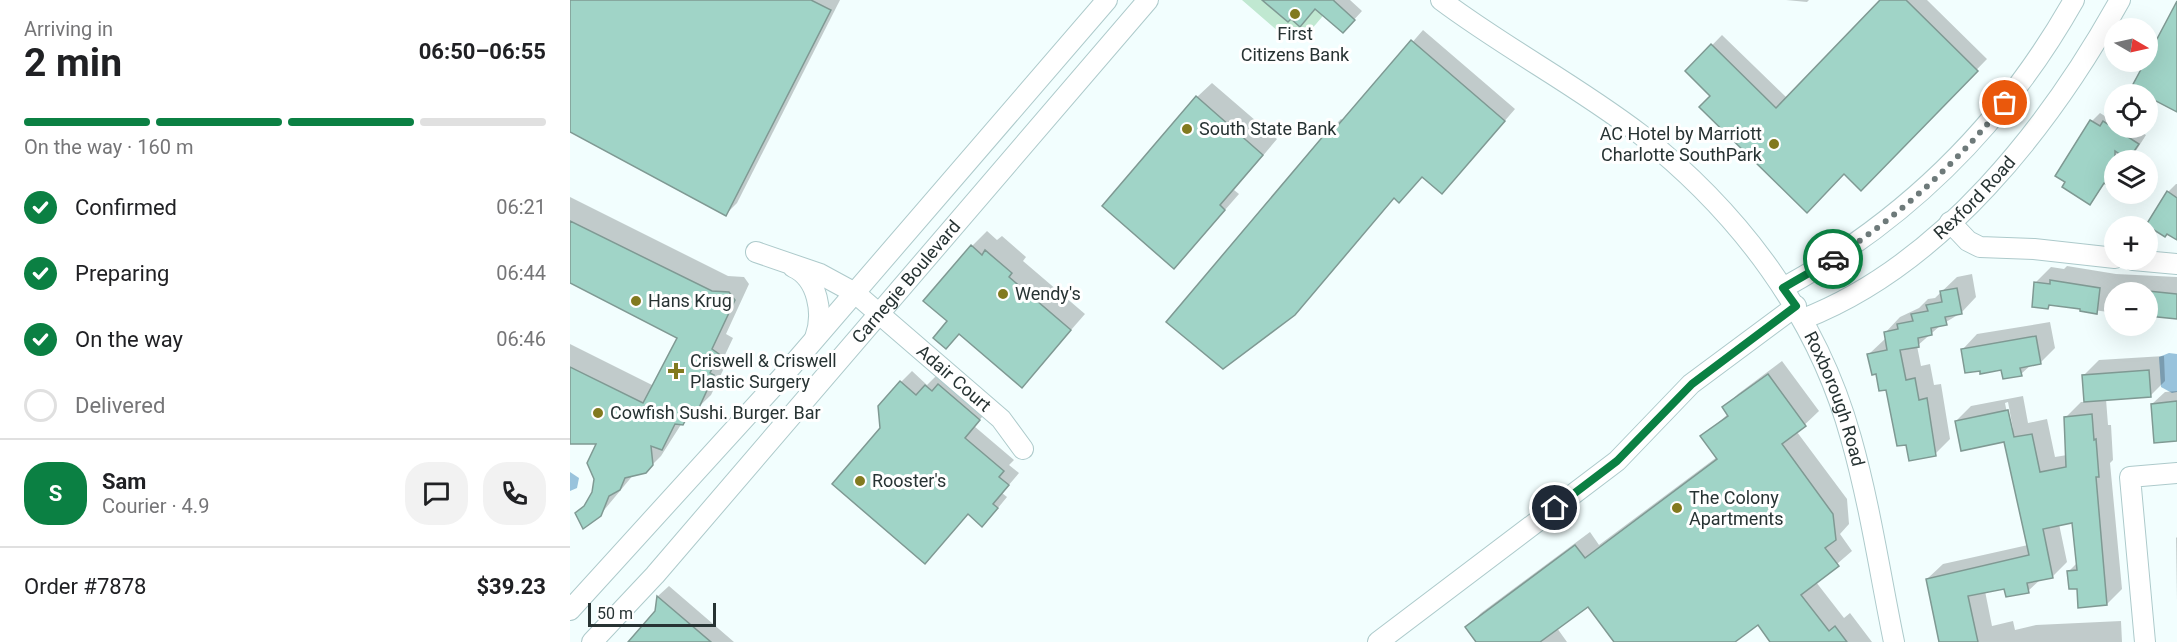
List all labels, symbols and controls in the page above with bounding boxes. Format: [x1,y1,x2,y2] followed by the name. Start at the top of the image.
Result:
[1288,7,1302,21] marker: First Citizens Bank
[24,17,113,41] text: Arriving in
[2104,18,2158,72] north arrow
[2104,18,2158,336] map controls
[1241,23,1350,65] place label: First Citizens Bank
[419,39,546,64] text: 06:50–06:55
[24,40,122,86] text: 2 min
[1979,77,2030,128] pin
[2104,84,2158,138] button: locate
[1988,86,2021,119] icon: bag
[1199,118,1337,139] place label: South State Bank
[1180,122,1194,136] marker: South State Bank
[1600,123,1763,165] place label: AC Hotel by Marriott Charlotte SouthPark
[24,135,193,159] text: On the way · 160 m
[1767,137,1781,151] marker: AC Hotel by Marriott Charlotte SouthPark
[2104,150,2158,204] button: layers
[1929,152,2020,243] street label: Rexford Road
[24,191,57,224] icon: check
[75,195,177,220] text: Confirmed
[496,195,546,219] text: 06:21
[847,216,964,347] street label: Carnegie Boulevard
[2104,216,2158,270] button: +
[1803,229,1863,289] courier
[1817,243,1850,276] icon: car
[24,257,57,290] icon: check
[75,261,169,286] text: Preparing
[496,261,546,285] text: 06:44
[2104,282,2158,336] button: −
[1015,283,1081,304] place label: Wendy's
[996,287,1010,301] marker: Wendy's
[648,290,732,311] place label: Hans Krug
[629,294,643,308] marker: Hans Krug
[24,323,57,356] icon: check
[75,327,183,352] text: On the way
[496,327,546,351] text: 06:46
[1800,328,1869,468] street label: Roxborough Road
[913,340,996,416] street label: Adair Court
[690,350,837,392] place label: Criswell & Criswell Plastic Surgery
[667,362,685,380] marker: Criswell & Criswell Plastic Surgery
[75,393,165,418] text: Delivered
[610,402,821,423] place label: Cowfish Sushi. Burger. Bar
[591,406,605,420] marker: Cowfish Sushi. Burger. Bar
[405,462,468,525] button: chat
[483,462,546,525] button: phone
[102,469,146,494] text: Sam
[872,470,946,491] place label: Rooster's
[853,474,867,488] marker: Rooster's
[49,481,62,506] text: S
[1529,482,1580,533] pin
[1689,487,1784,529] place label: The Colony Apartments
[1538,491,1571,524] icon: home
[102,494,209,518] text: Courier · 4.9
[1670,501,1684,515] marker: The Colony Apartments
[24,574,146,599] text: Order #7878
[477,574,546,599] text: $39.23
[588,600,716,628] scale bar
[597,604,633,623] text: 50 m

